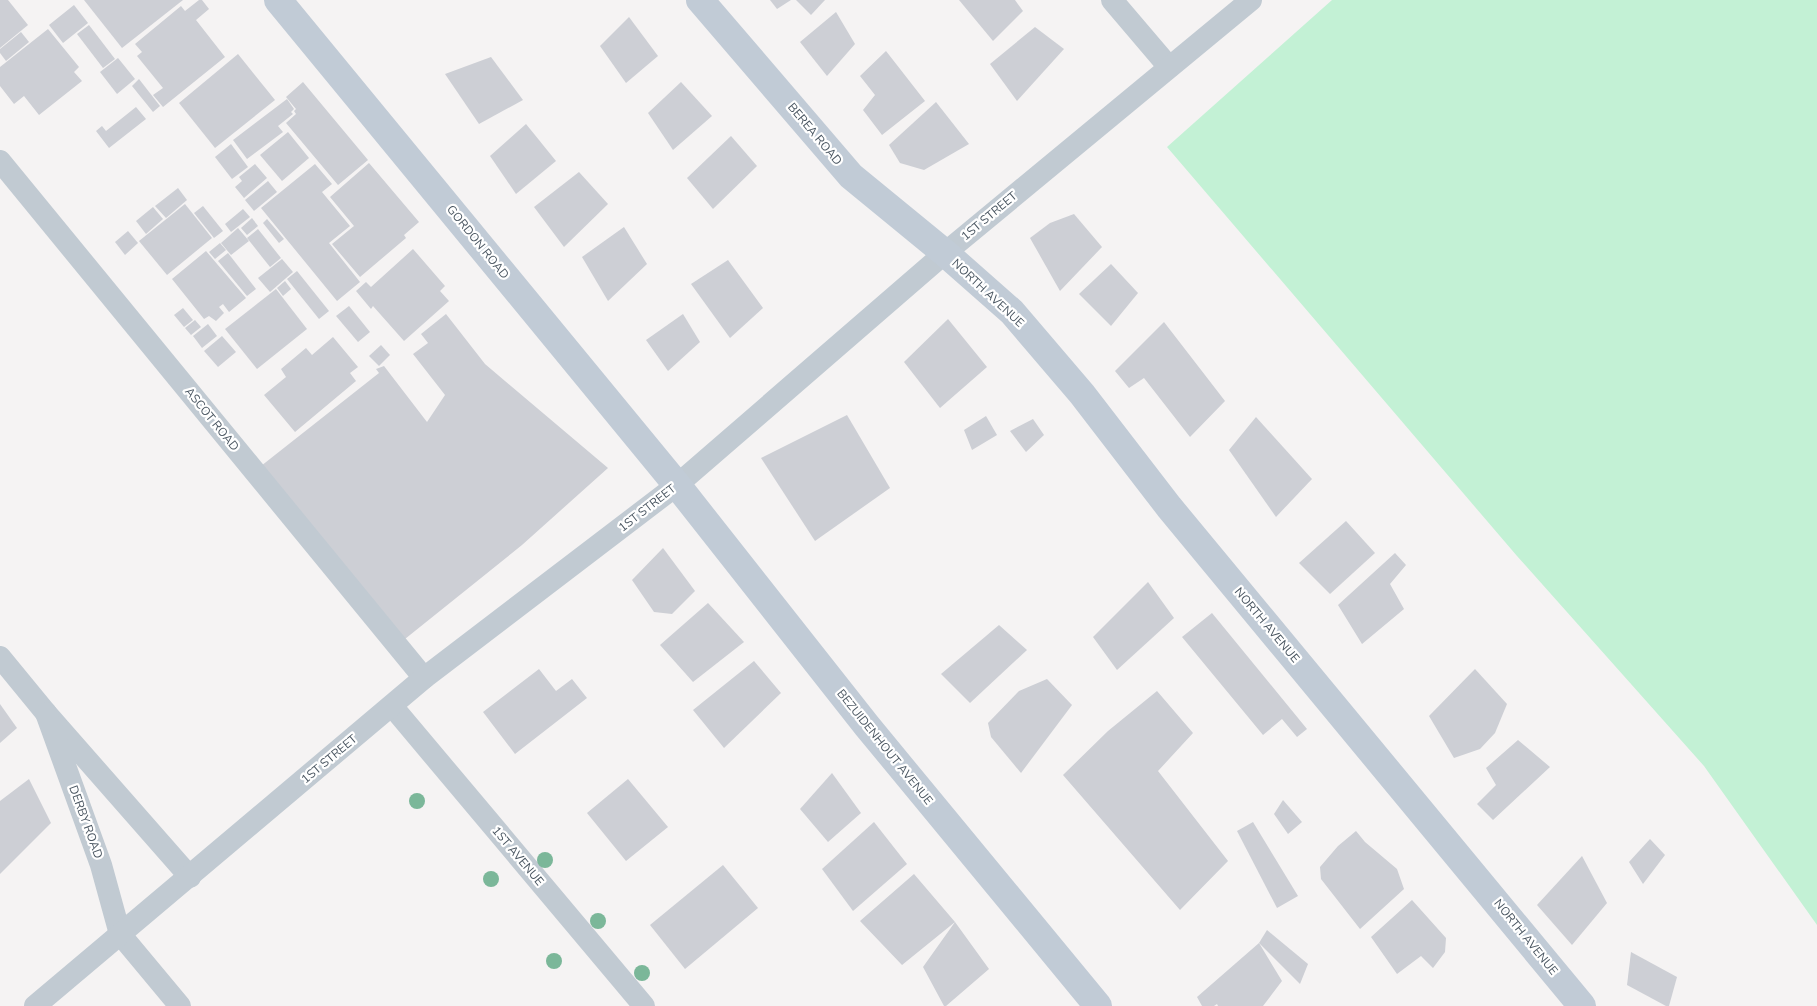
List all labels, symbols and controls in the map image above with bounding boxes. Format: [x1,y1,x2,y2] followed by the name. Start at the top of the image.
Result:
[784,100,846,169] street label: BEREA ROAD
[958,187,1021,244] street label: 1ST STREET
[443,202,513,282] street label: GORDON ROAD
[948,255,1028,331] street label: NORTH AVENUE
[181,384,243,454] street label: ASCOT ROAD
[615,480,679,535] street label: 1ST STREET
[1231,584,1303,666] street label: NORTH AVENUE
[833,686,937,808] street label: BEZUIDENHOUT AVENUE
[298,730,361,787] street label: 1ST STREET
[65,783,107,861] street label: DERBY ROAD
[489,823,547,889] street label: 1ST AVENUE
[1490,896,1562,978] street label: NORTH AVENUE

